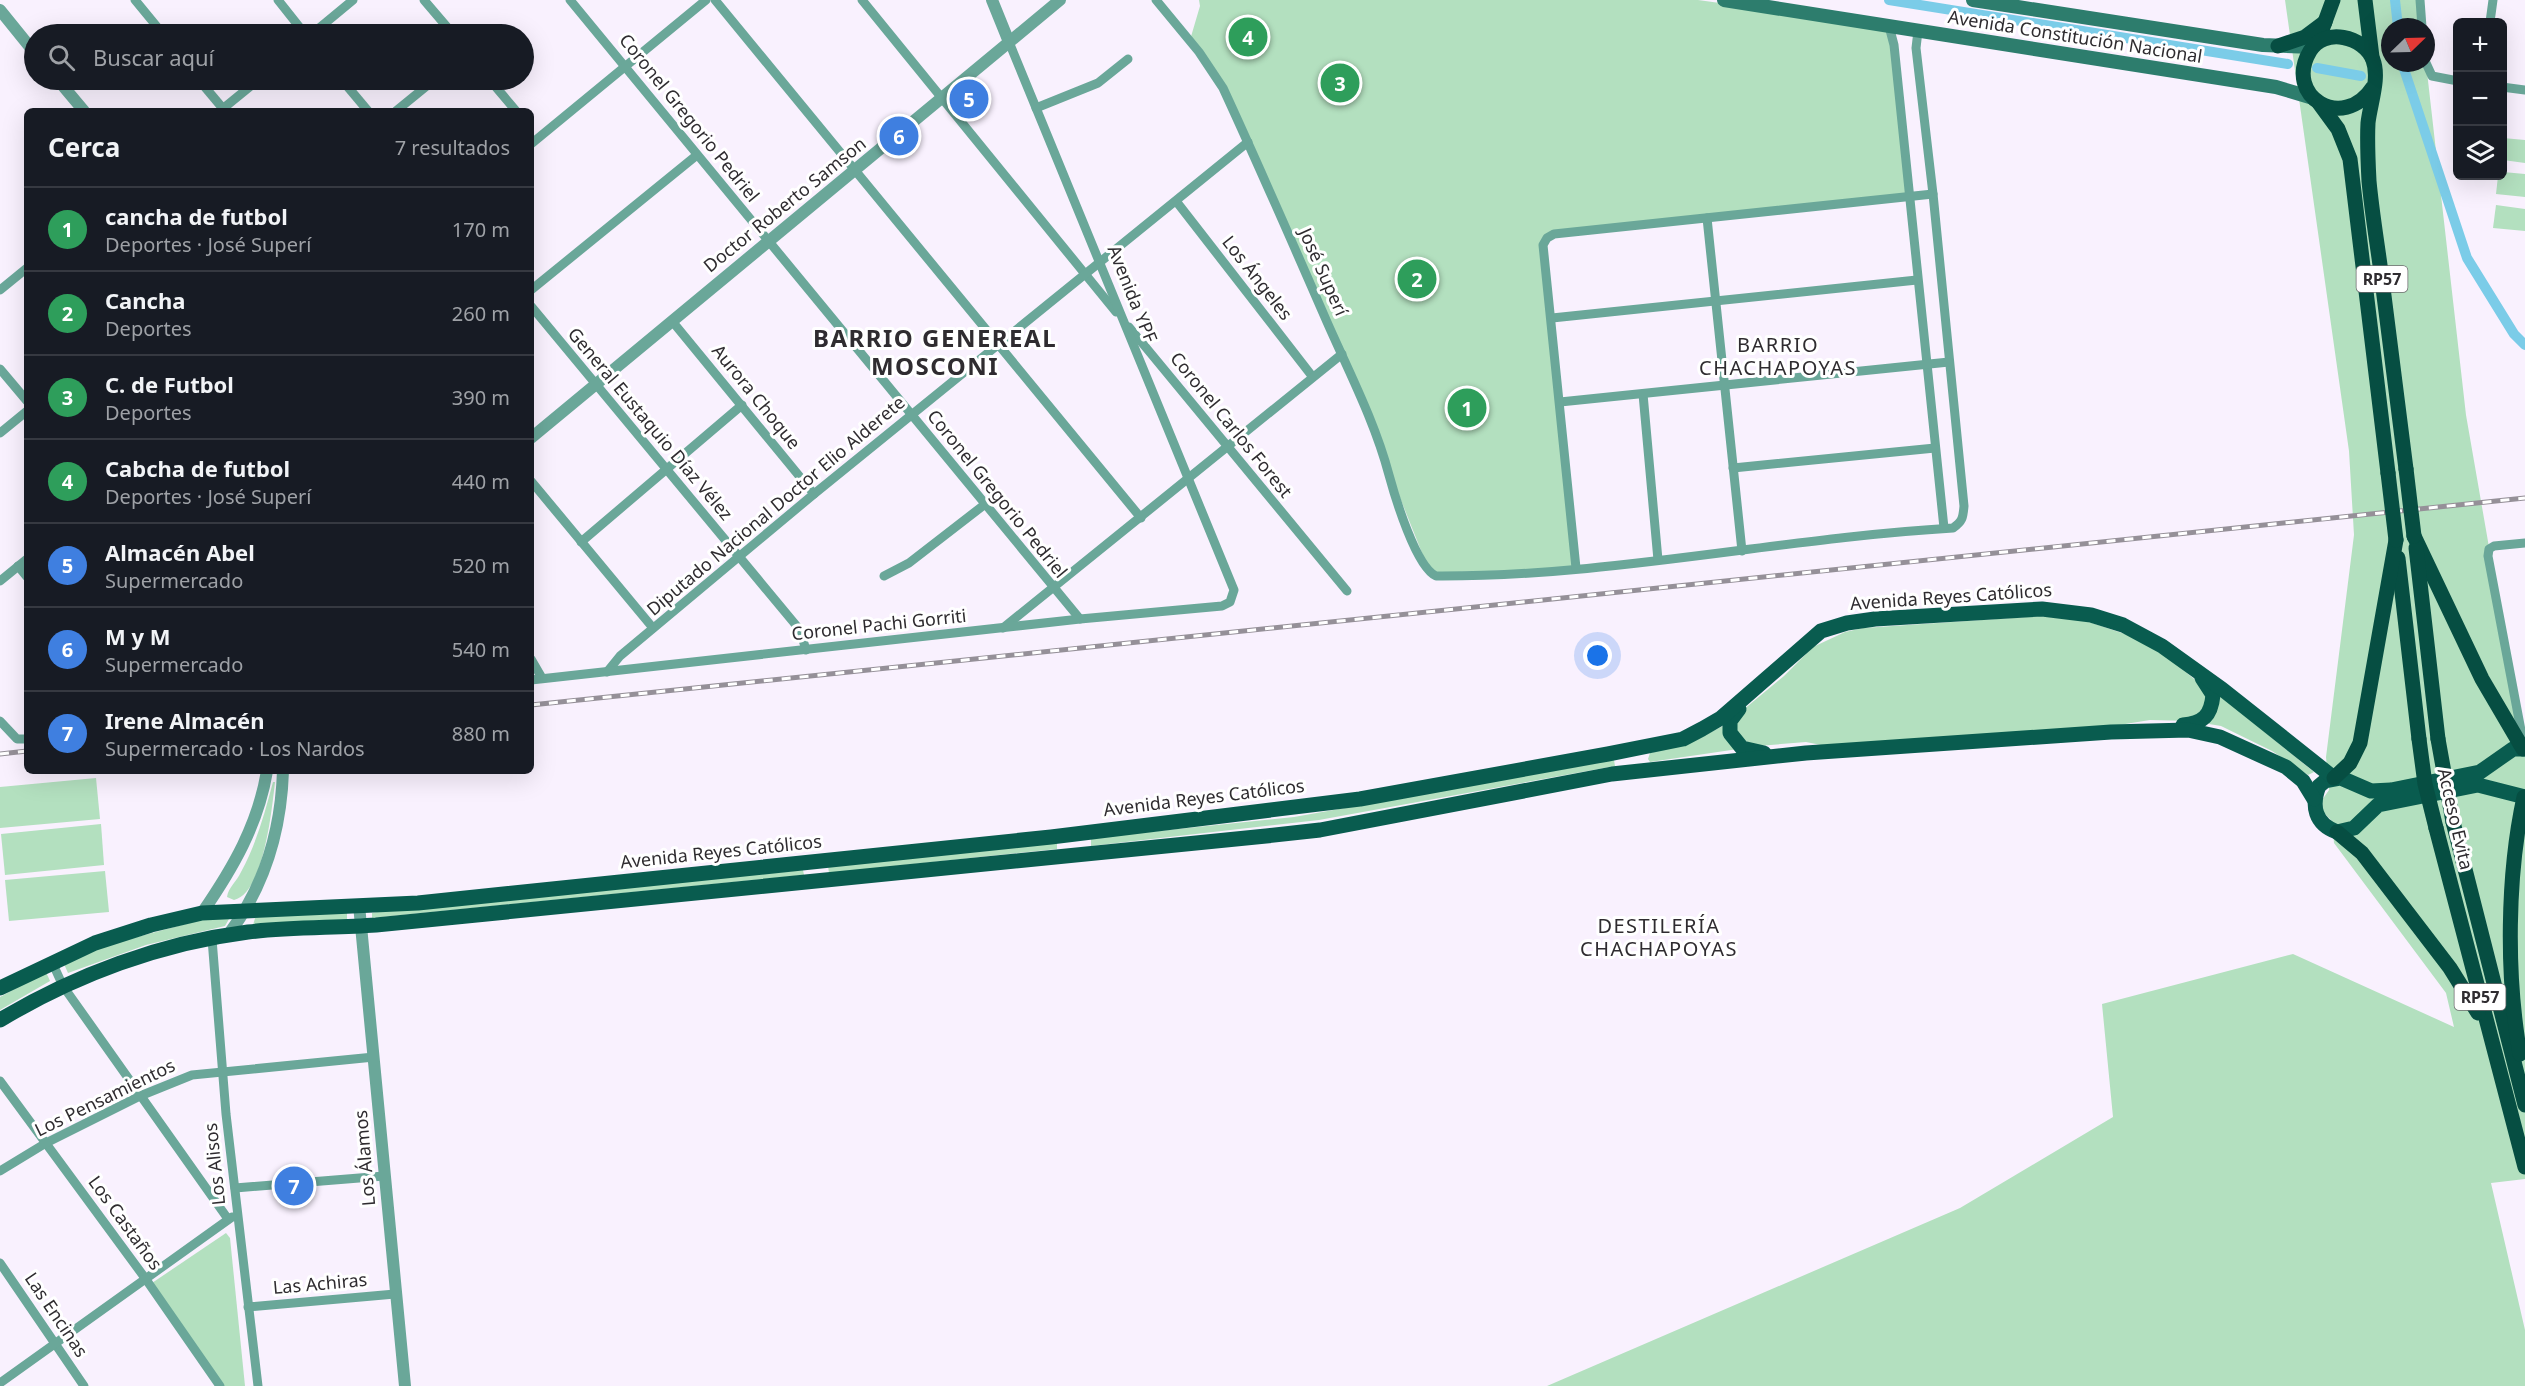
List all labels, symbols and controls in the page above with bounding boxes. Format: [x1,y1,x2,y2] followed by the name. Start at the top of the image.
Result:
[1946,4,2204,68] street label: Avenida Constitución Nacional
[1228,15,1268,60] pin: 4
[2381,18,2435,72] north arrow
[2453,18,2507,180] map controls
[2453,18,2507,72] button: +
[24,24,534,90] search box
[614,28,765,206] street label: Coronel Gregorio Pedriel
[45,41,78,74] icon: search
[93,42,214,72] text: Buscar aquí
[1320,60,1360,106] pin: 3
[2453,72,2507,126] button: −
[950,76,988,122] pin: 5
[880,114,918,158] pin: 6
[2453,126,2507,180] button: layers
[48,129,120,165] text: Cerca
[698,131,871,277] street label: Doctor Roberto Samson
[395,134,510,161] text: 7 resultados
[105,201,288,231] text: cancha de futbol
[62,216,73,243] text: 1
[452,216,510,243] text: 170 m
[1293,222,1354,320] street label: José Superí
[1217,230,1298,325] street label: Los Ángeles
[105,231,311,258] text: Deportes · José Superí
[1103,241,1163,346] street label: Avenida YPF
[1398,256,1436,302] pin: 2
[2356,266,2408,292] road number: RP57
[105,285,185,315] text: Cancha
[62,300,73,327] text: 2
[452,300,510,327] text: 260 m
[105,315,192,342] text: Deportes
[813,321,1057,382] district label: BARRIO GENEREAL MOSCONI
[563,322,739,525] street label: General Eustaquio Díaz Vélez
[1699,331,1857,381] district label: BARRIO CHACHAPOYAS
[707,339,806,454] street label: Aurora Choque
[1165,346,1298,503] street label: Coronel Carlos Forest
[105,369,234,399] text: C. de Futbol
[62,384,73,411] text: 3
[452,384,510,411] text: 390 m
[1448,386,1486,430] pin: 1
[641,390,909,620] street label: Diputado Nacional Doctor Elio Alderete
[105,399,192,426] text: Deportes
[922,404,1073,582] street label: Coronel Gregorio Pedriel
[105,453,290,483] text: Cabcha de futbol
[62,468,73,495] text: 4
[452,468,510,495] text: 440 m
[105,483,311,510] text: Deportes · José Superí
[105,537,255,567] text: Almacén Abel
[62,552,73,579] text: 5
[452,552,510,579] text: 520 m
[105,567,243,594] text: Supermercado
[1849,577,2053,615] street label: Avenida Reyes Católicos
[790,603,967,645] street label: Coronel Pachi Gorriti
[105,621,171,651] text: M y M
[62,636,73,663] text: 6
[452,636,510,663] text: 540 m
[1583,641,1612,670] your location
[105,651,243,678] text: Supermercado
[105,705,264,735] text: Irene Almacén
[62,720,73,747] text: 7
[452,720,510,747] text: 880 m
[105,735,365,762] text: Supermercado · Los Nardos
[2433,766,2479,872] street label: Acceso Evita
[1102,773,1306,821] street label: Avenida Reyes Católicos
[619,828,823,874] street label: Avenida Reyes Católicos
[1580,912,1738,962] district label: DESTILERÍA CHACHAPOYAS
[2454,984,2506,1010] road number: RP57
[30,1053,179,1141] street label: Los Pensamientos
[348,1109,380,1207] street label: Los Álamos
[198,1122,230,1206] street label: Los Alisos
[274,1164,314,1208] pin: 7
[83,1170,168,1274] street label: Los Castaños
[20,1267,94,1361] street label: Las Encinas
[272,1267,368,1299] street label: Las Achiras

